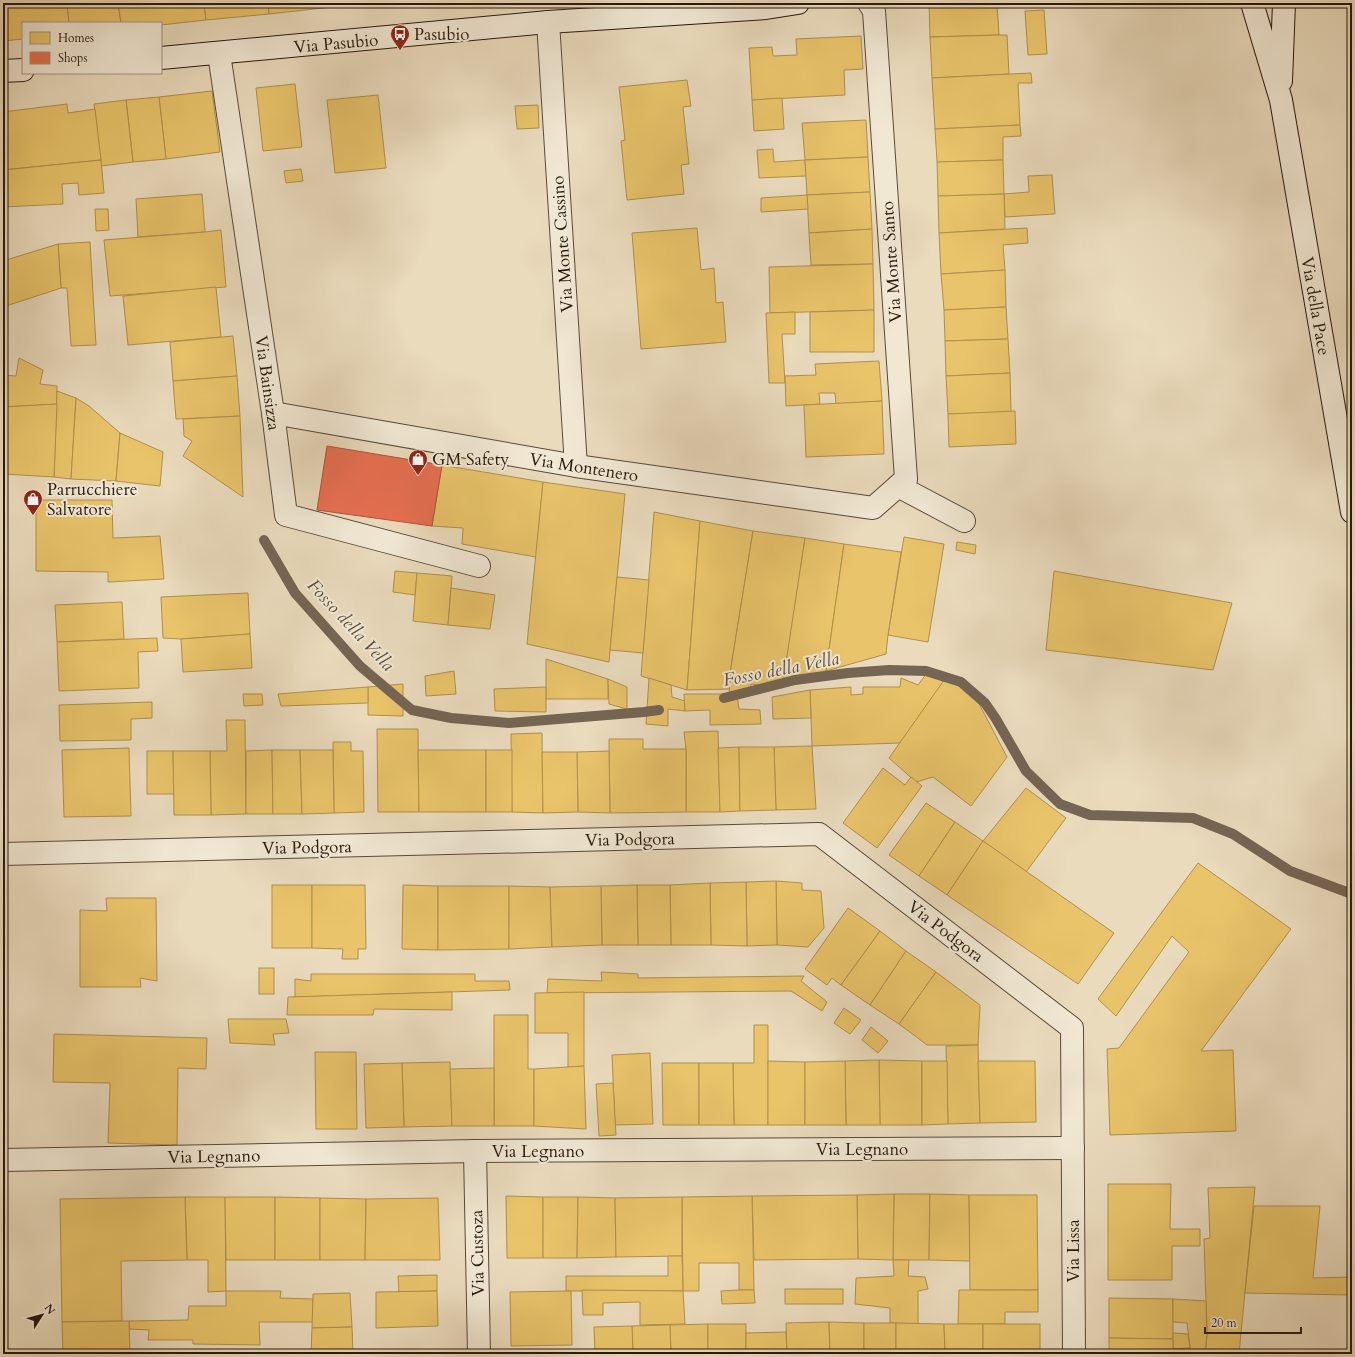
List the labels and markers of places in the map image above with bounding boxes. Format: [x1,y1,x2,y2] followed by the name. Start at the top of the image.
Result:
[389,23,411,51] bus stop icon: Pasubio
[414,23,470,46] place label: Pasubio
[407,448,429,476] shop icon: GM Safety
[432,448,509,471] place label: GM Safety
[47,478,137,521] place label: Parrucchiere Salvatore
[22,488,44,516] shop icon: Parrucchiere Salvatore

